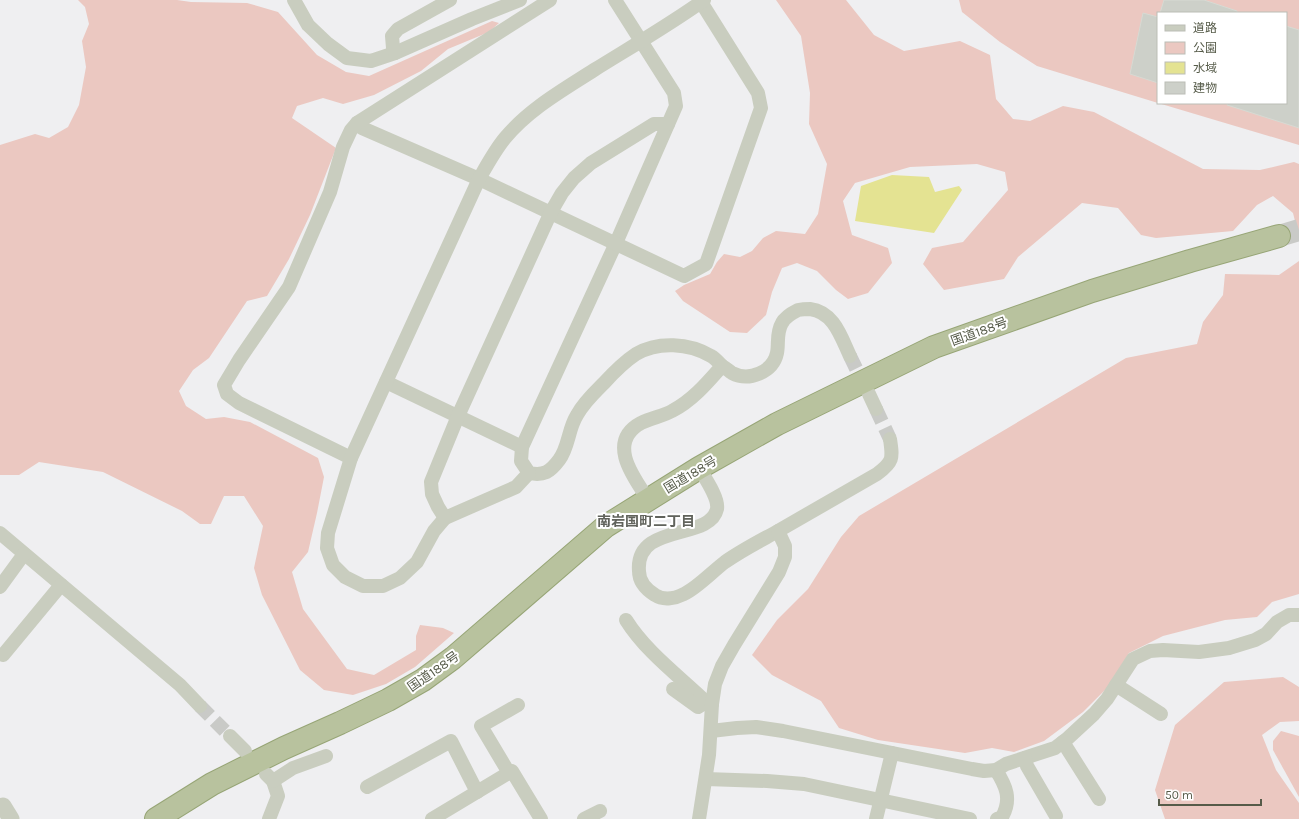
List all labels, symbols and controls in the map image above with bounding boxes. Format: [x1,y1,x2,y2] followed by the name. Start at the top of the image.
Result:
[1157,12,1287,104] legend
[1193,21,1217,35] text: 道路
[1193,41,1217,55] text: 公園
[1193,61,1217,75] text: 水域
[1193,81,1217,95] text: 建物
[949,314,1010,349] street label: 国道188号
[661,453,720,496] street label: 国道188号
[597,513,695,530] district label: 南岩国町二丁目
[405,648,462,695] street label: 国道188号
[1159,781,1261,807] scale bar
[1165,788,1193,802] text: 50 m

